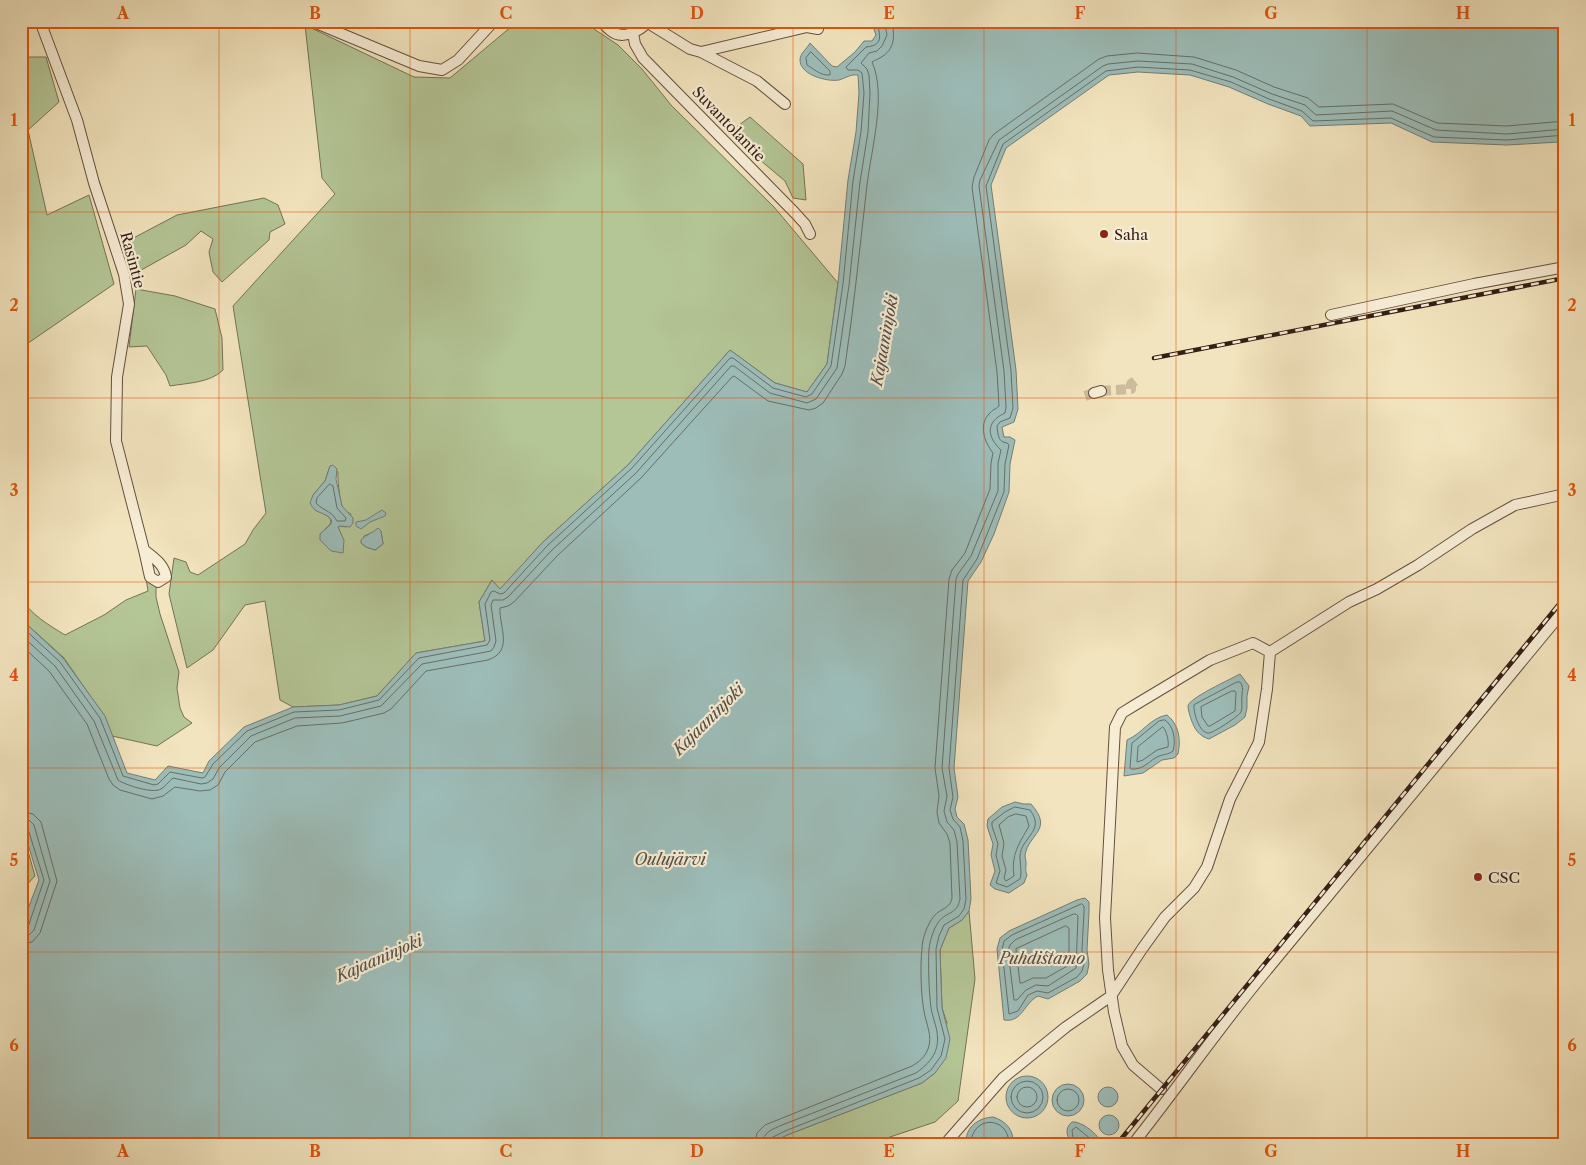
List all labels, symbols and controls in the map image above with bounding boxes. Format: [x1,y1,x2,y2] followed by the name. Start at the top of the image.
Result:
[116,3,130,23] text: A
[309,3,321,23] text: B
[500,3,512,23] text: C
[690,3,704,23] text: D
[883,3,895,23] text: E
[1075,3,1086,23] text: F
[1264,3,1278,23] text: G
[1456,3,1470,23] text: H
[688,82,770,166] street label: Suvantolantie
[10,110,18,130] text: 1
[1568,110,1576,130] text: 1
[1114,225,1148,244] place label: Saha
[1098,228,1110,240] marker: Saha
[116,230,150,290] street label: Rasintie
[866,292,902,389] water label: Kajaaninjoki
[9,295,19,315] text: 2
[1567,295,1577,315] text: 2
[9,480,19,500] text: 3
[1567,480,1577,500] text: 3
[9,665,19,685] text: 4
[1567,665,1577,685] text: 4
[667,678,749,760] water label: Kajaaninjoki
[634,849,707,869] water label: Oulujärvi
[10,850,19,870] text: 5
[1568,850,1577,870] text: 5
[1488,868,1520,887] place label: CSC
[1472,871,1484,883] marker: CSC
[331,930,426,987] water label: Kajaaninjoki
[997,948,1085,968] water label: Puhdistamo
[9,1035,19,1055] text: 6
[1567,1035,1577,1055] text: 6
[116,1141,130,1161] text: A
[309,1141,321,1161] text: B
[500,1141,512,1161] text: C
[690,1141,704,1161] text: D
[883,1141,895,1161] text: E
[1075,1141,1086,1161] text: F
[1264,1141,1278,1161] text: G
[1456,1141,1470,1161] text: H

